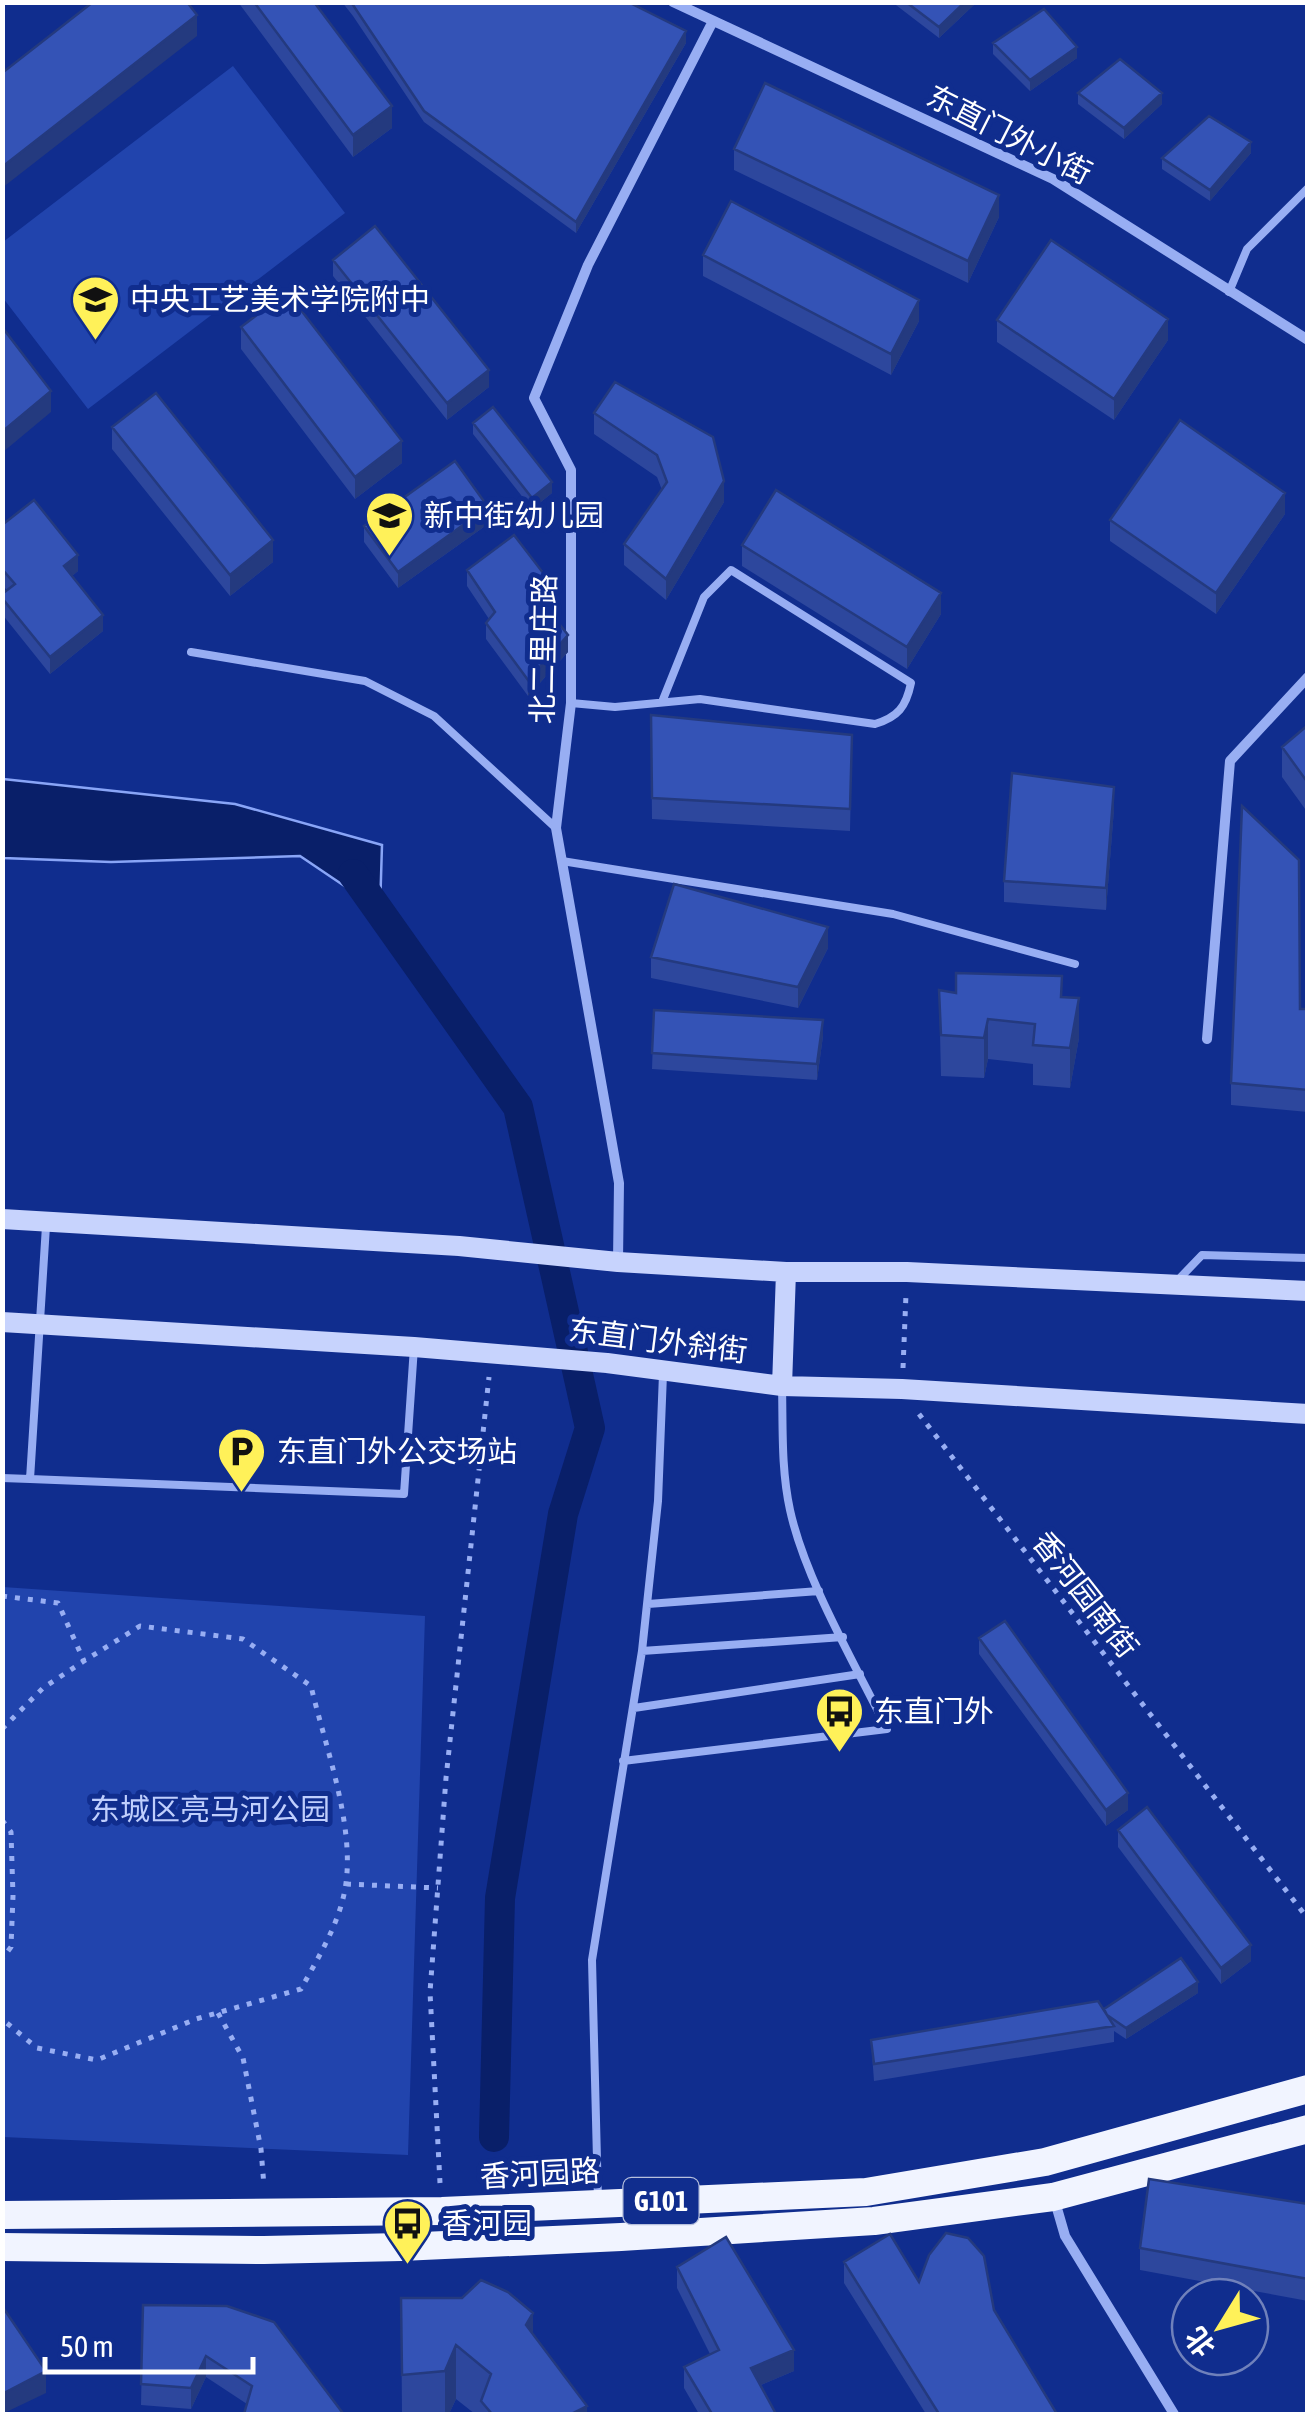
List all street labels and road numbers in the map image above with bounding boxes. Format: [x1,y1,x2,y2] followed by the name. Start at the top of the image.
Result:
[922,78,1097,190] street label: 东直门外小街
[525,574,561,724] street label: 北二里庄路
[567,1312,750,1368] street label: 东直门外斜街
[1026,1525,1145,1664] street label: 香河园南街
[479,2153,601,2193] street label: 香河园路
[624,2178,698,2224] road number: G101

